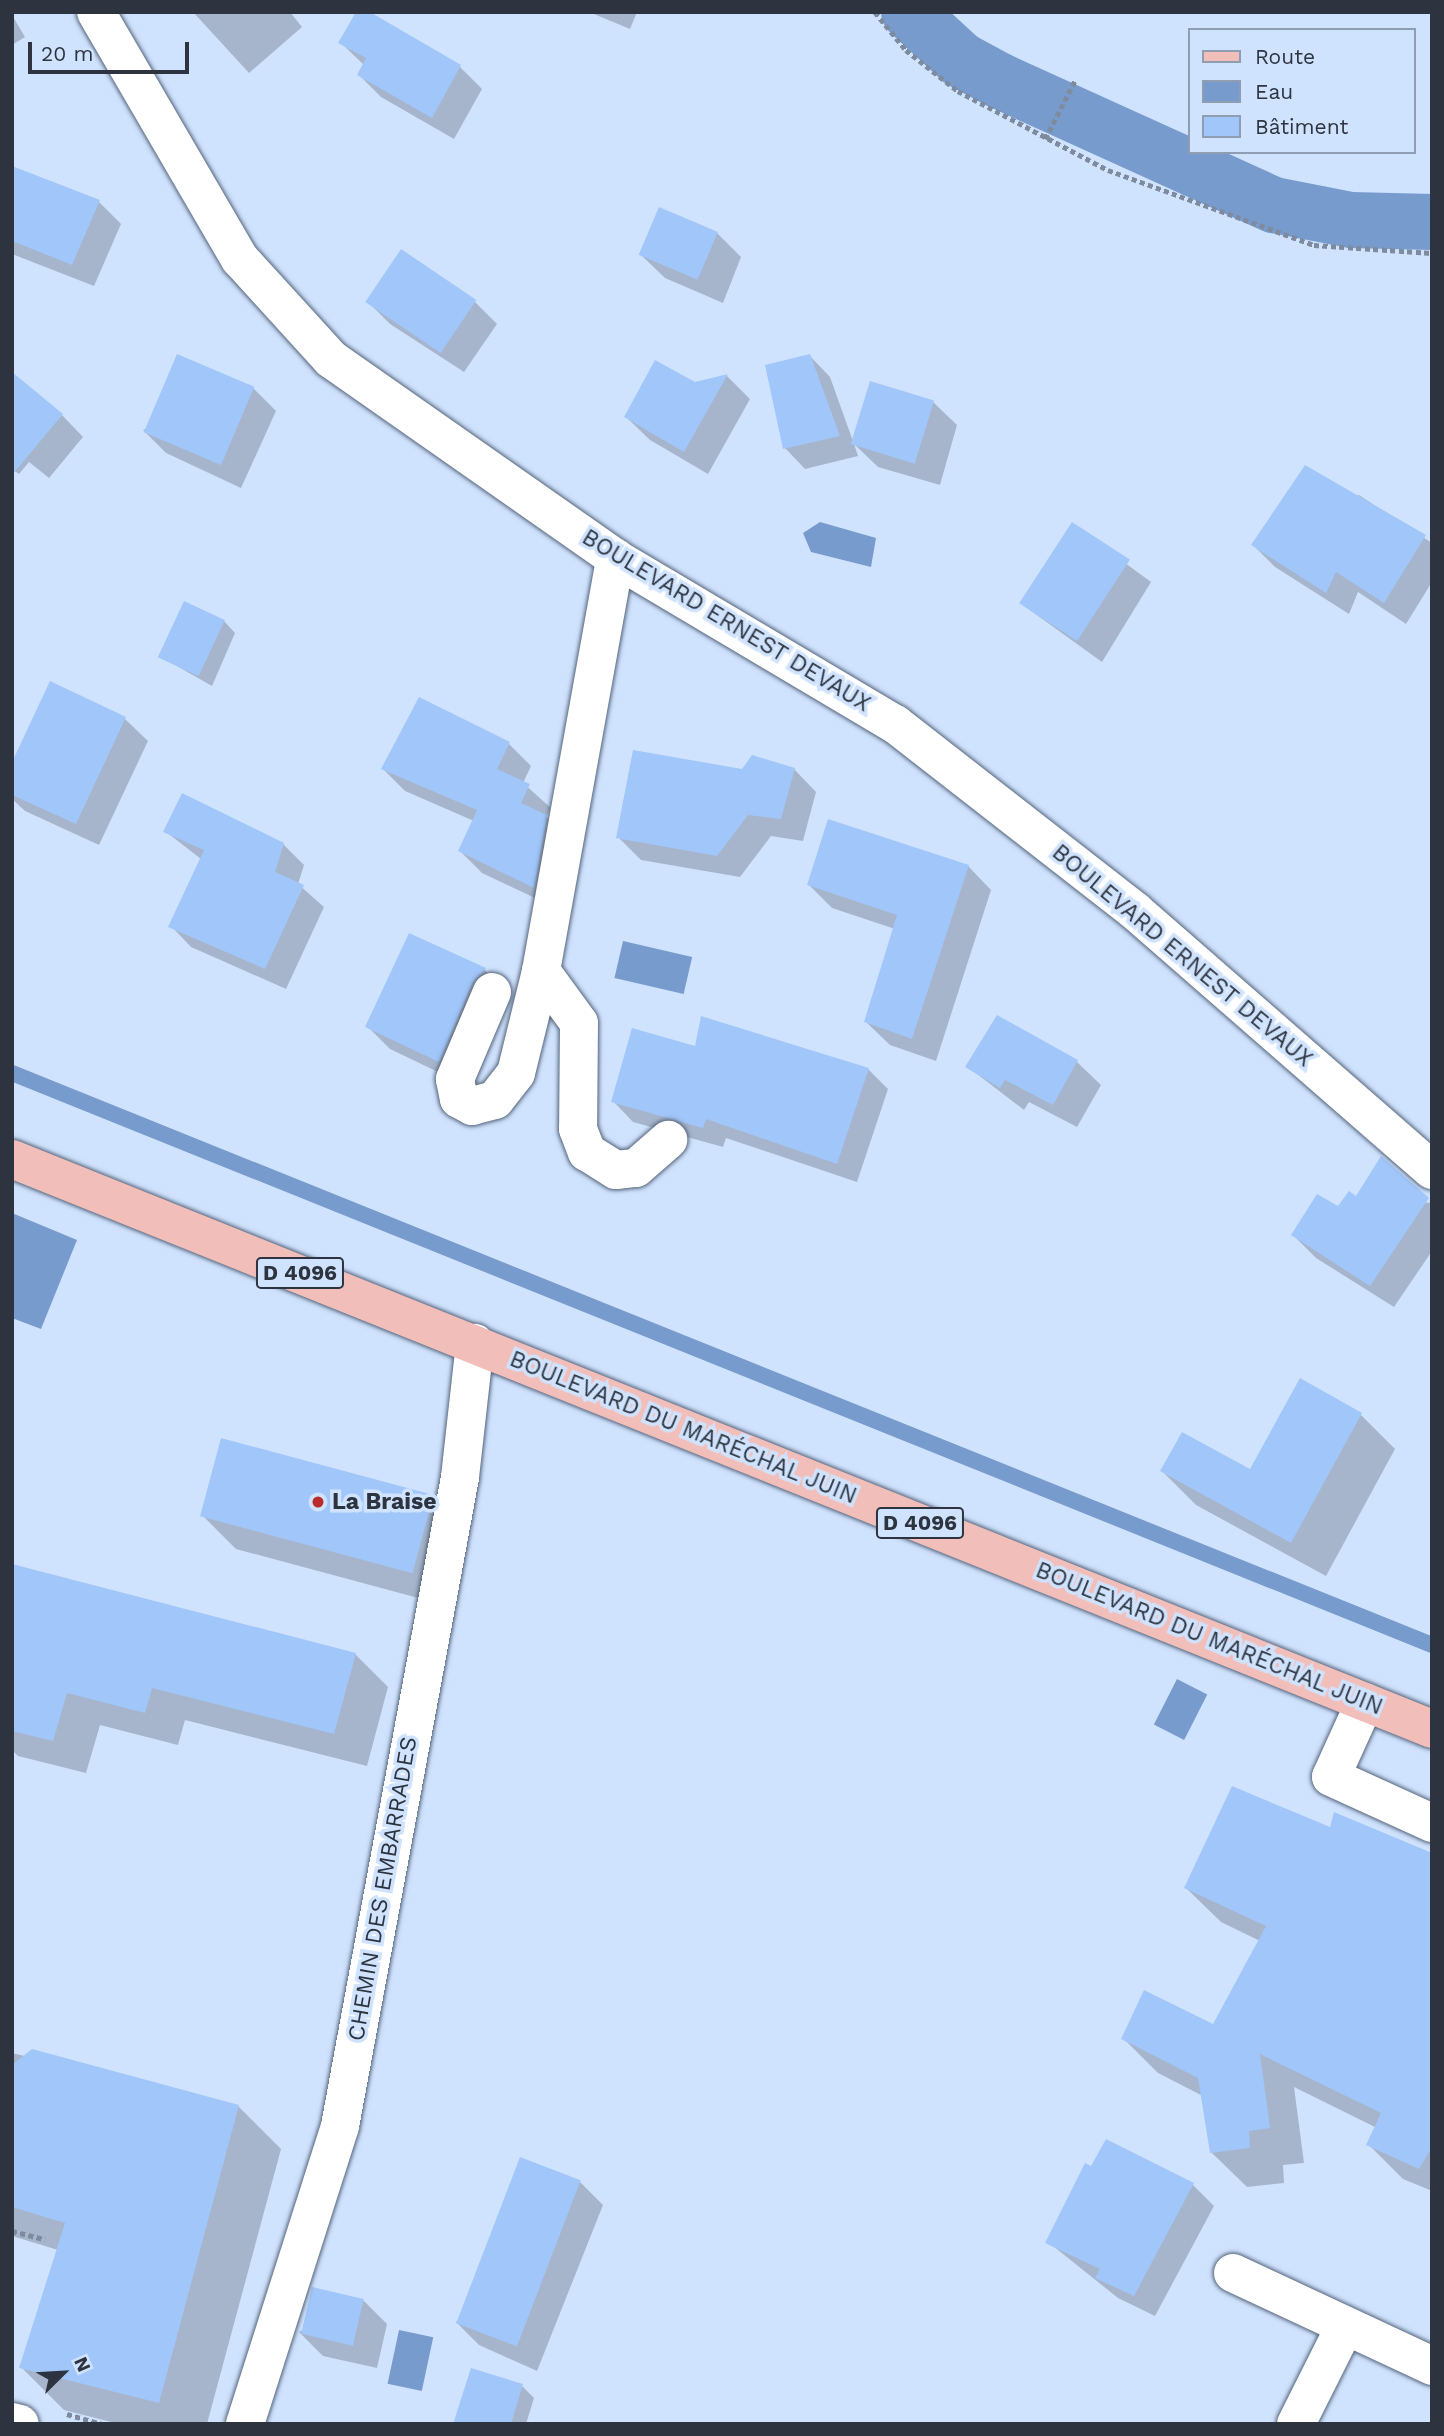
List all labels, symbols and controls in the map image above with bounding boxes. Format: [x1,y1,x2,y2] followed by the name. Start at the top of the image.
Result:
[32,28,192,72] scale bar
[1188,28,1416,154] legend
[41,41,93,66] text: 20 m
[1255,44,1315,69] text: Route
[1255,79,1293,104] text: Eau
[1255,114,1348,139] text: Bâtiment
[577,524,875,718] street label: BOULEVARD ERNEST DEVAUX
[1046,839,1318,1073] street label: BOULEVARD ERNEST DEVAUX
[254,1256,346,1290] road number: D 4096
[505,1345,861,1511] street label: BOULEVARD DU MARÉCHAL JUIN
[332,1488,437,1516] place label: La Braise
[310,1494,326,1510] marker: La Braise
[874,1506,965,1540] road number: D 4096
[1031,1556,1387,1722] street label: BOULEVARD DU MARÉCHAL JUIN
[343,1735,423,2043] street label: CHEMIN DES EMBARRADES
[28,2338,98,2408] north arrow
[69,2353,96,2375] text: N

